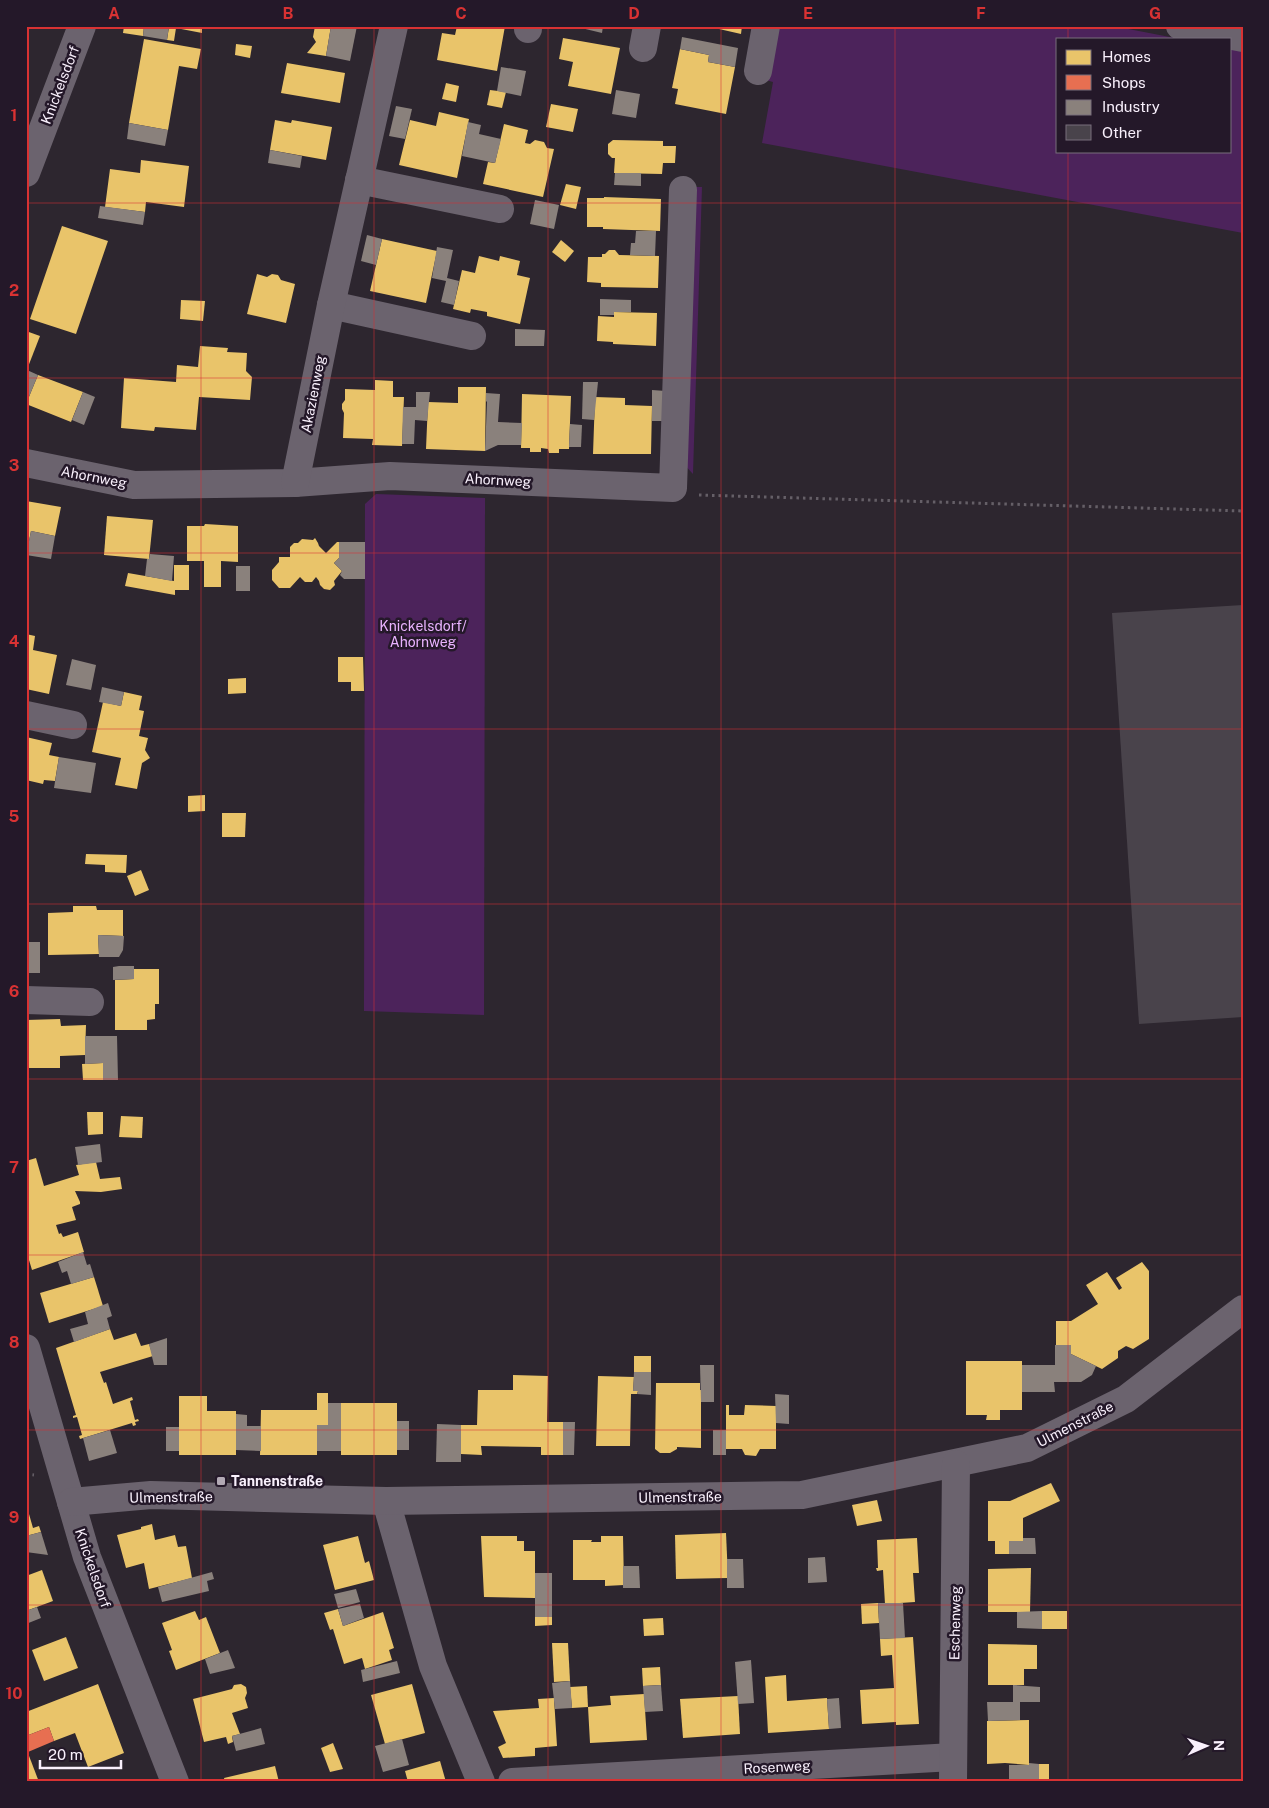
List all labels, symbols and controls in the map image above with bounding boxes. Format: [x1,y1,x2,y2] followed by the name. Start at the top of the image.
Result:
[108,4,120,23] text: A
[283,4,294,23] text: B
[455,4,467,23] text: C
[628,4,640,23] text: D
[803,4,813,23] text: E
[976,4,986,23] text: F
[1149,4,1161,23] text: G
[1056,38,1232,152] legend
[38,43,82,126] street label: Knickelsdorf
[1102,48,1151,65] text: Homes
[1102,74,1146,91] text: Shops
[1102,98,1160,115] text: Industry
[11,106,17,125] text: 1
[1102,124,1142,141] text: Other
[9,281,19,300] text: 2
[298,354,328,434] street label: Akazienweg
[9,456,19,475] text: 3
[60,463,129,491] street label: Ahornweg
[464,470,532,490] street label: Ahornweg
[379,618,467,650] park label: Knickelsdorf/ Ahornweg
[9,632,20,651] text: 4
[9,807,20,826] text: 5
[9,982,19,1001] text: 6
[9,1158,19,1177] text: 7
[9,1333,20,1352] text: 8
[1034,1398,1116,1450] street label: Ulmenstraße
[231,1473,323,1489] place label: Tannenstraße
[215,1475,227,1487] marker: Tannenstraße
[129,1488,213,1506] street label: Ulmenstraße
[638,1488,722,1506] street label: Ulmenstraße
[9,1508,19,1527] text: 9
[72,1526,114,1610] street label: Knickelsdorf
[946,1585,964,1660] street label: Eschenweg
[5,1684,23,1703] text: 10
[1182,1720,1232,1770] north arrow
[40,1738,121,1770] scale bar
[1211,1740,1227,1751] text: N
[48,1746,83,1763] text: 20 m
[743,1757,811,1777] street label: Rosenweg

